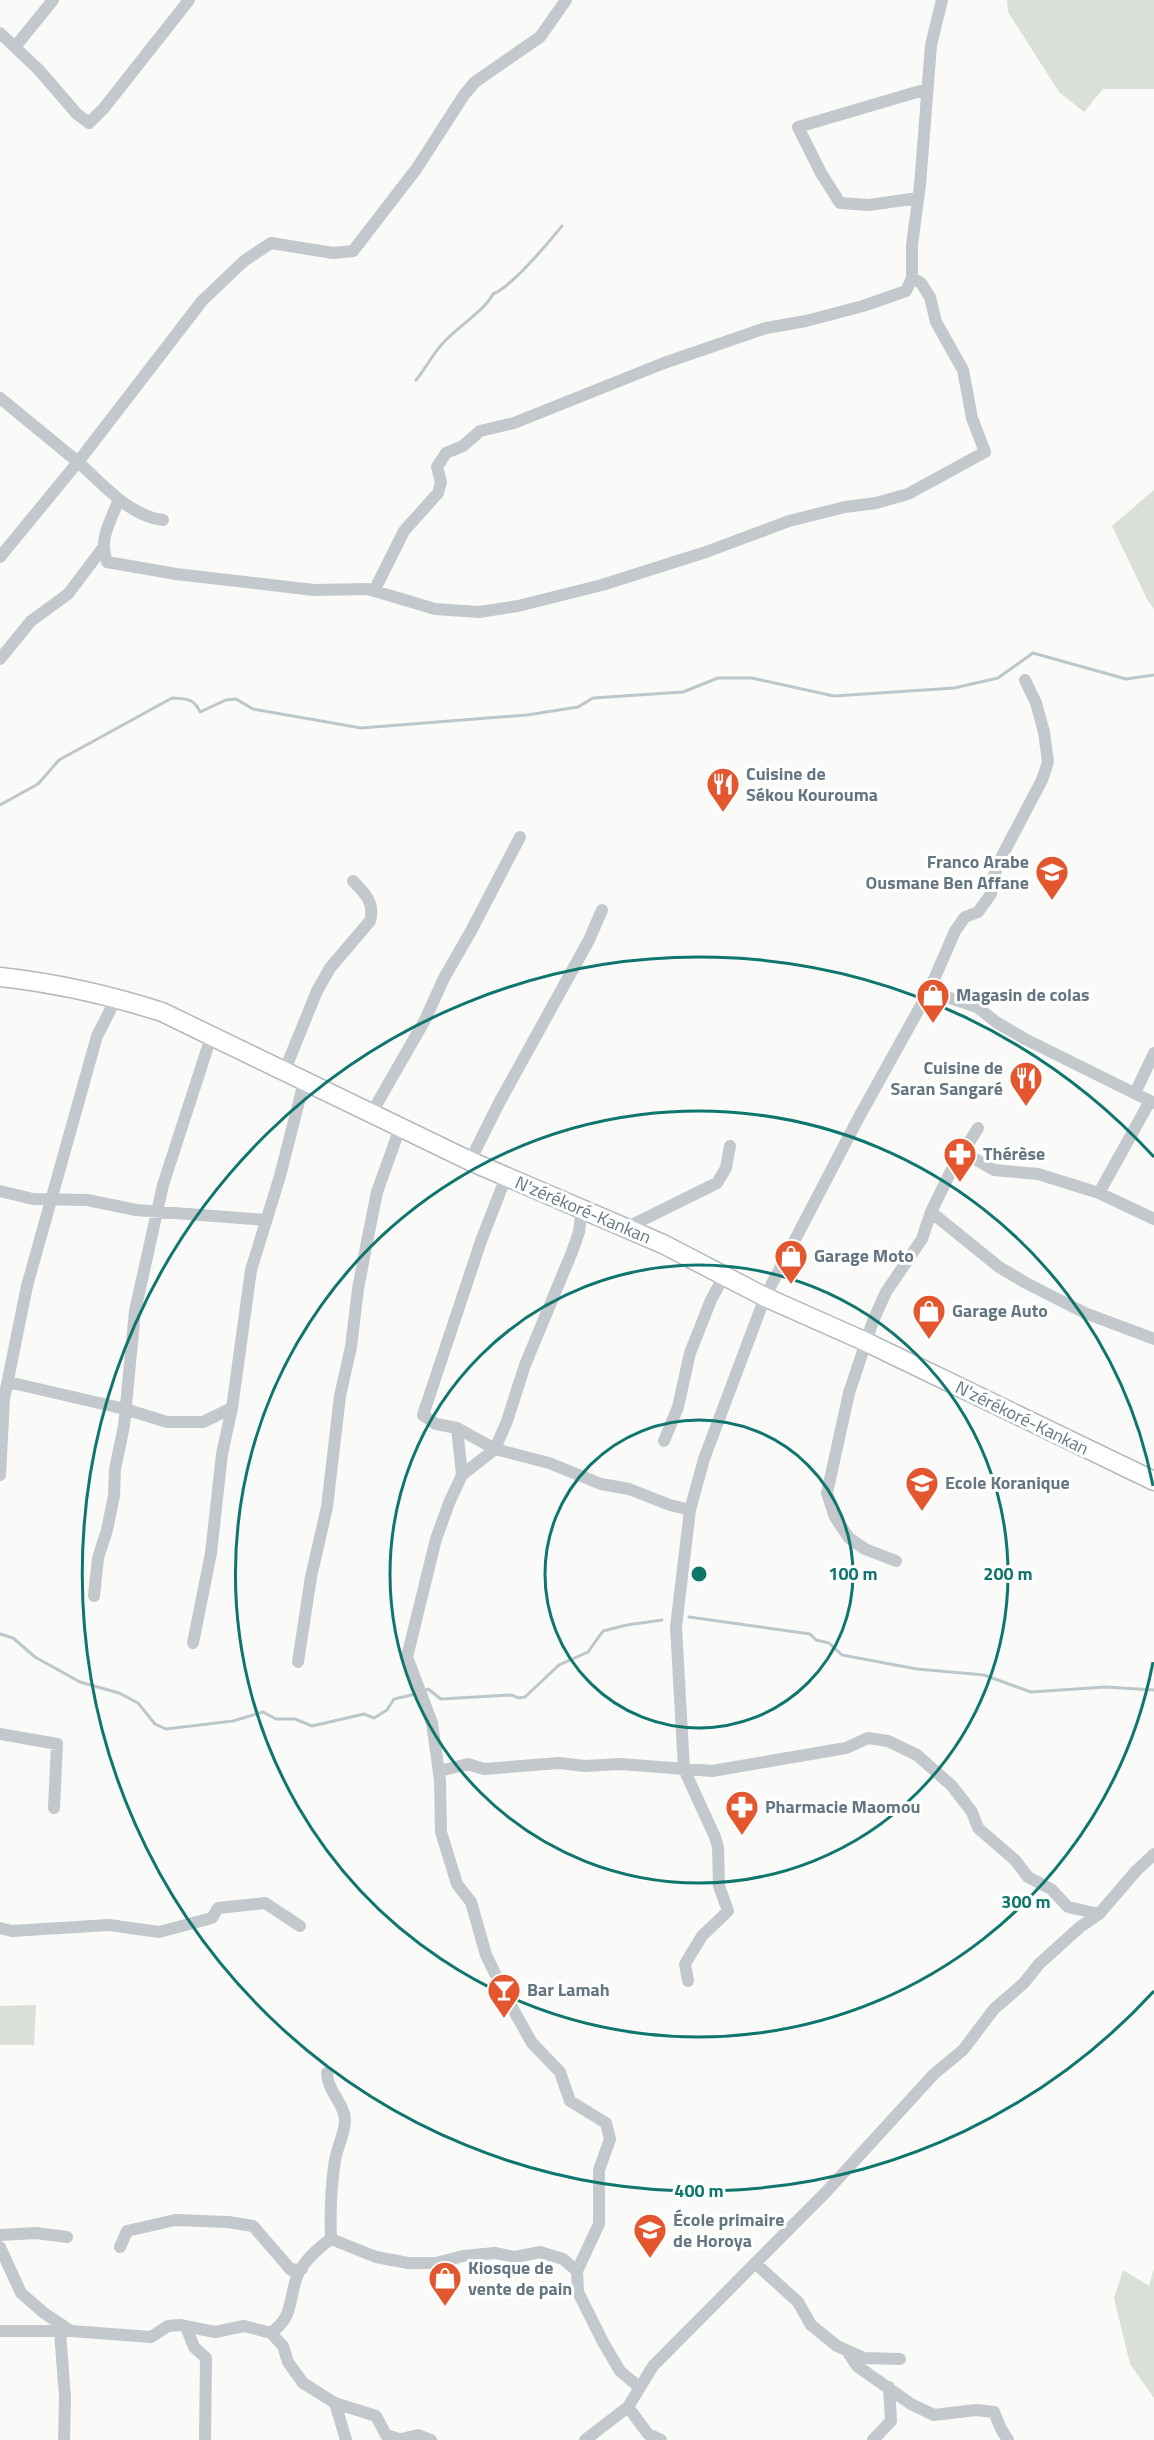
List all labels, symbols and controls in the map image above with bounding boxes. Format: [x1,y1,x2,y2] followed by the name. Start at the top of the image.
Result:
[746,760,878,808] place label: Cuisine de Sékou Kourouma
[705,766,741,813] restaurant icon: Cuisine de Sékou Kourouma
[865,848,1029,896] place label: Franco Arabe Ousmane Ben Affane
[1034,854,1070,901] school or university icon: Franco Arabe Ousmane Ben Affane
[915,977,951,1024] shop icon: Magasin de colas
[956,981,1090,1008] place label: Magasin de colas
[891,1054,1003,1102] place label: Cuisine de Saran Sangaré
[1008,1060,1044,1107] restaurant icon: Cuisine de Saran Sangaré
[942,1136,978,1183] pharmacy icon: Thérèse
[983,1140,1045,1167] place label: Thérèse
[511,1169,655,1250] street label: N'zérékoré-Kankan
[773,1238,809,1285] shop icon: Garage Moto
[814,1242,914,1269] place label: Garage Moto
[911,1293,947,1340] shop icon: Garage Auto
[952,1297,1048,1324] place label: Garage Auto
[951,1374,1093,1462] street label: N'zérékoré-Kankan
[904,1465,940,1512] school or university icon: Ecole Koranique
[945,1469,1070,1496] place label: Ecole Koranique
[828,1560,878,1587] text: 100 m
[983,1560,1033,1587] text: 200 m
[689,1564,709,1584] centre of rings
[724,1789,760,1836] pharmacy icon: Pharmacie Maomou
[765,1793,920,1820] place label: Pharmacie Maomou
[1001,1888,1051,1915] text: 300 m
[486,1972,522,2019] bar icon: Bar Lamah
[527,1976,610,2003] place label: Bar Lamah
[674,2177,724,2204] text: 400 m
[673,2206,784,2254] place label: École primaire de Horoya
[632,2212,668,2259] school or university icon: École primaire de Horoya
[468,2254,572,2302] place label: Kiosque de vente de pain
[427,2260,463,2307] shop icon: Kiosque de vente de pain

